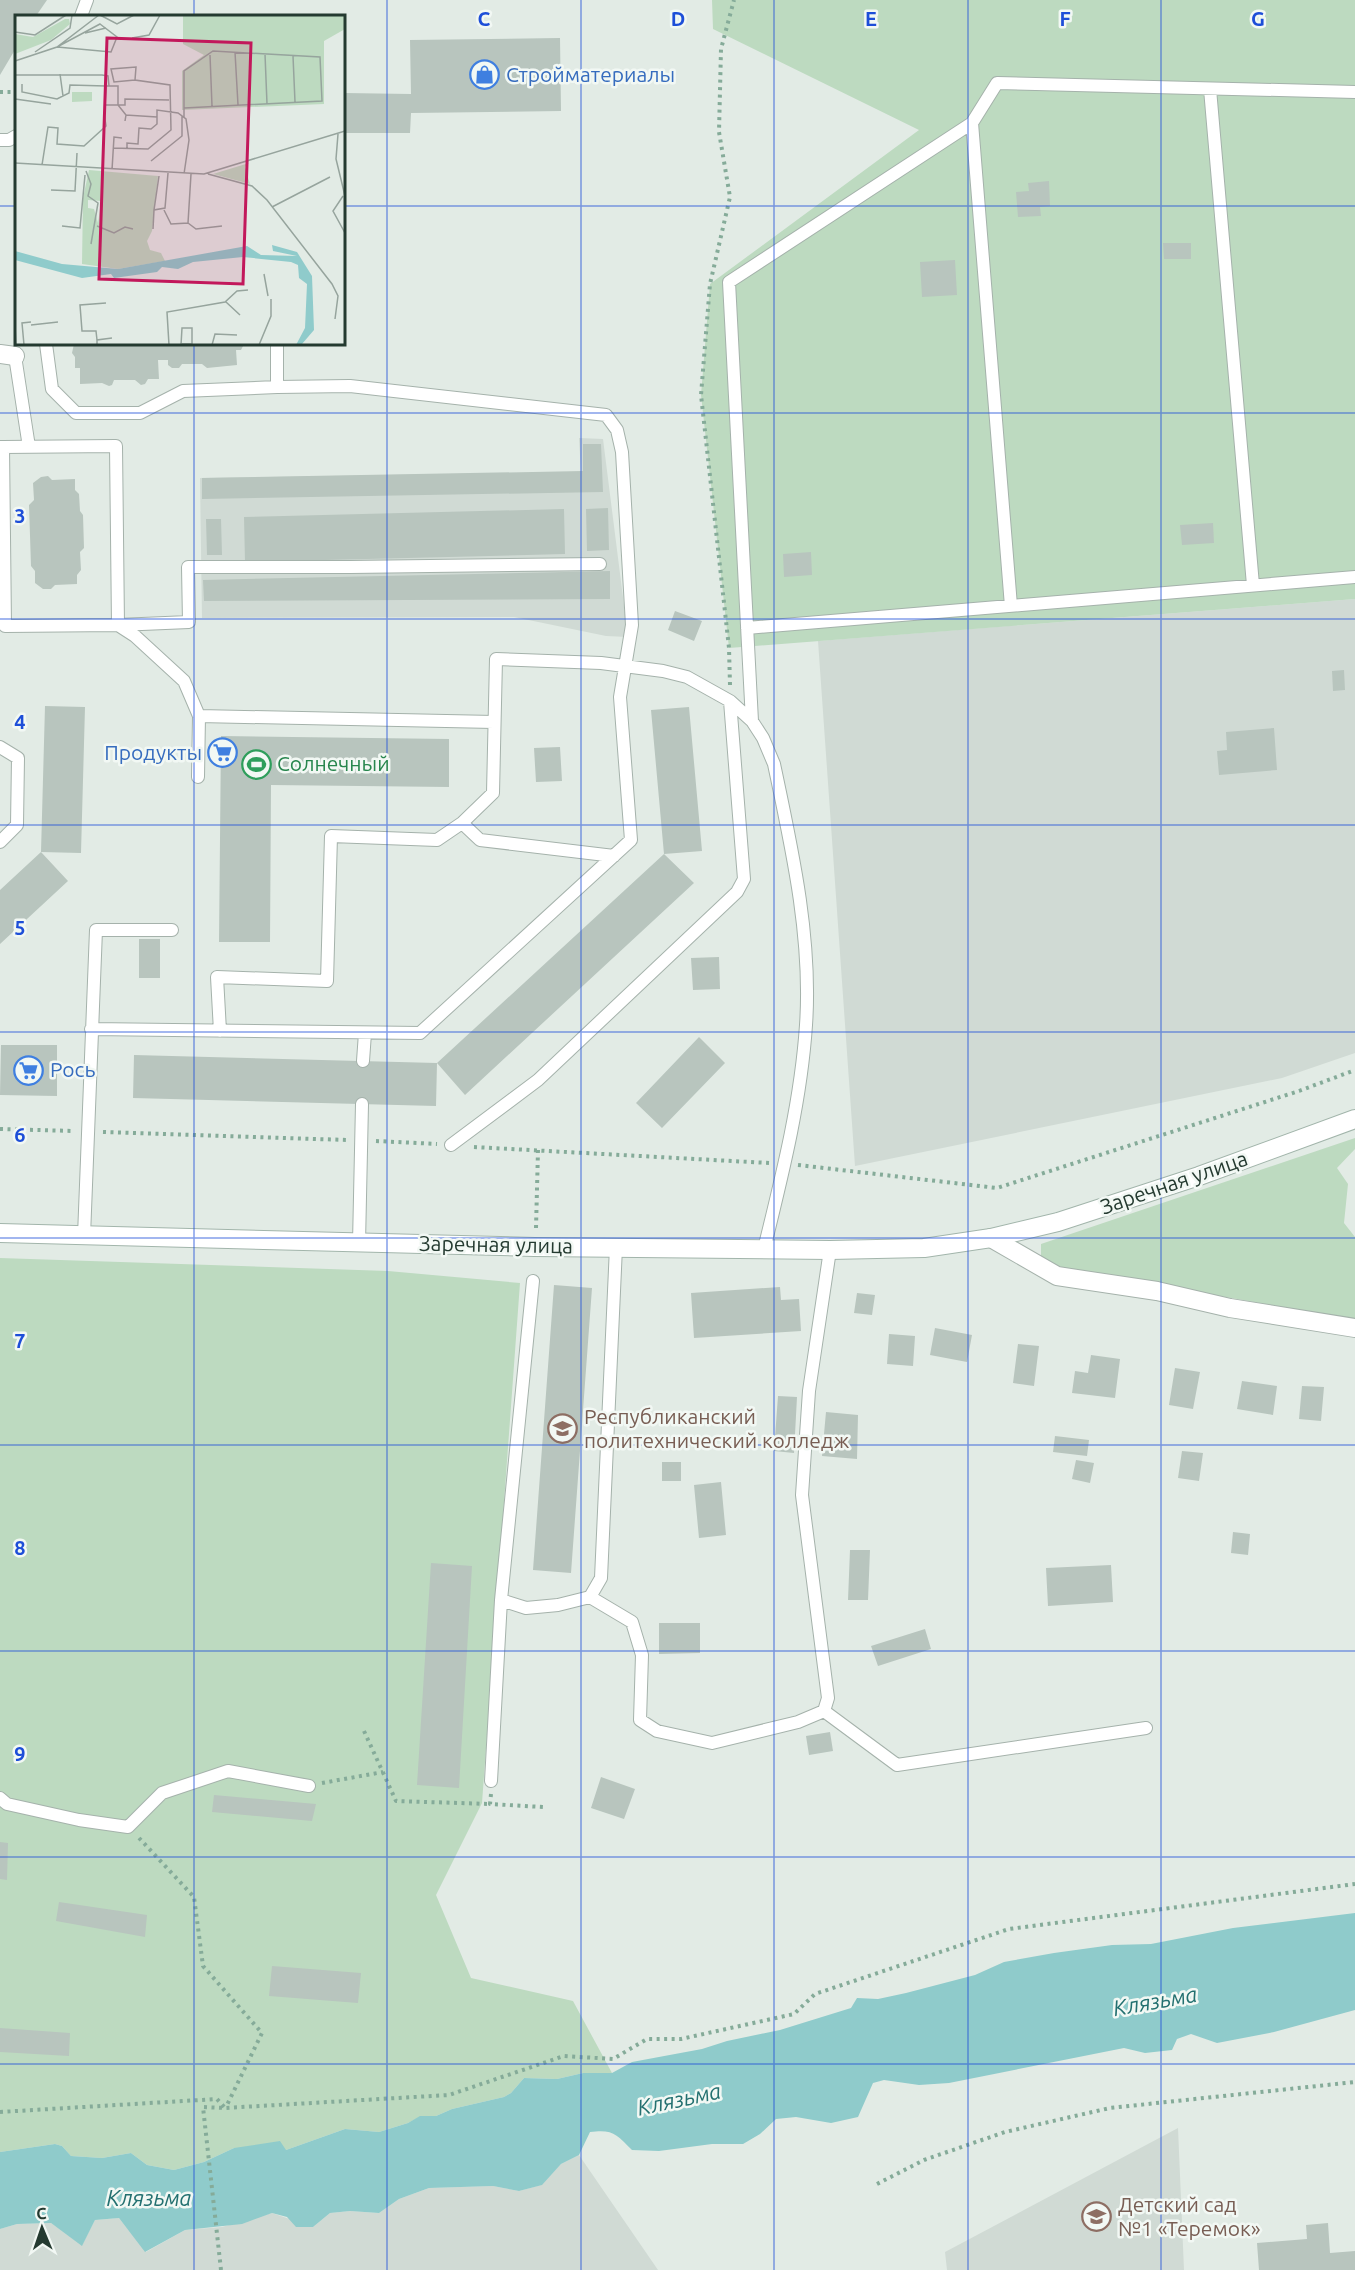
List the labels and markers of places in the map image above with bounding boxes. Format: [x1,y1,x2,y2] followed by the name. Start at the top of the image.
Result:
[469,59,501,91] shop icon: Стройматериалы
[506,62,675,86] place label: Стройматериалы
[207,737,239,769] supermarket icon: Продукты
[104,740,202,764] place label: Продукты
[240,748,272,780] sports icon: Солнечный
[277,751,390,775] place label: Солнечный
[13,1054,45,1086] supermarket icon: Рось
[50,1057,95,1081] place label: Рось
[584,1404,850,1452] place label: Республиканский политехнический колледж
[547,1413,579,1445] school or university icon: Республиканский политехнический колледж
[1118,2192,1261,2240] place label: Детский сад №1 «Теремок»
[1081,2201,1113,2233] school or university icon: Детский сад №1 «Теремок»

